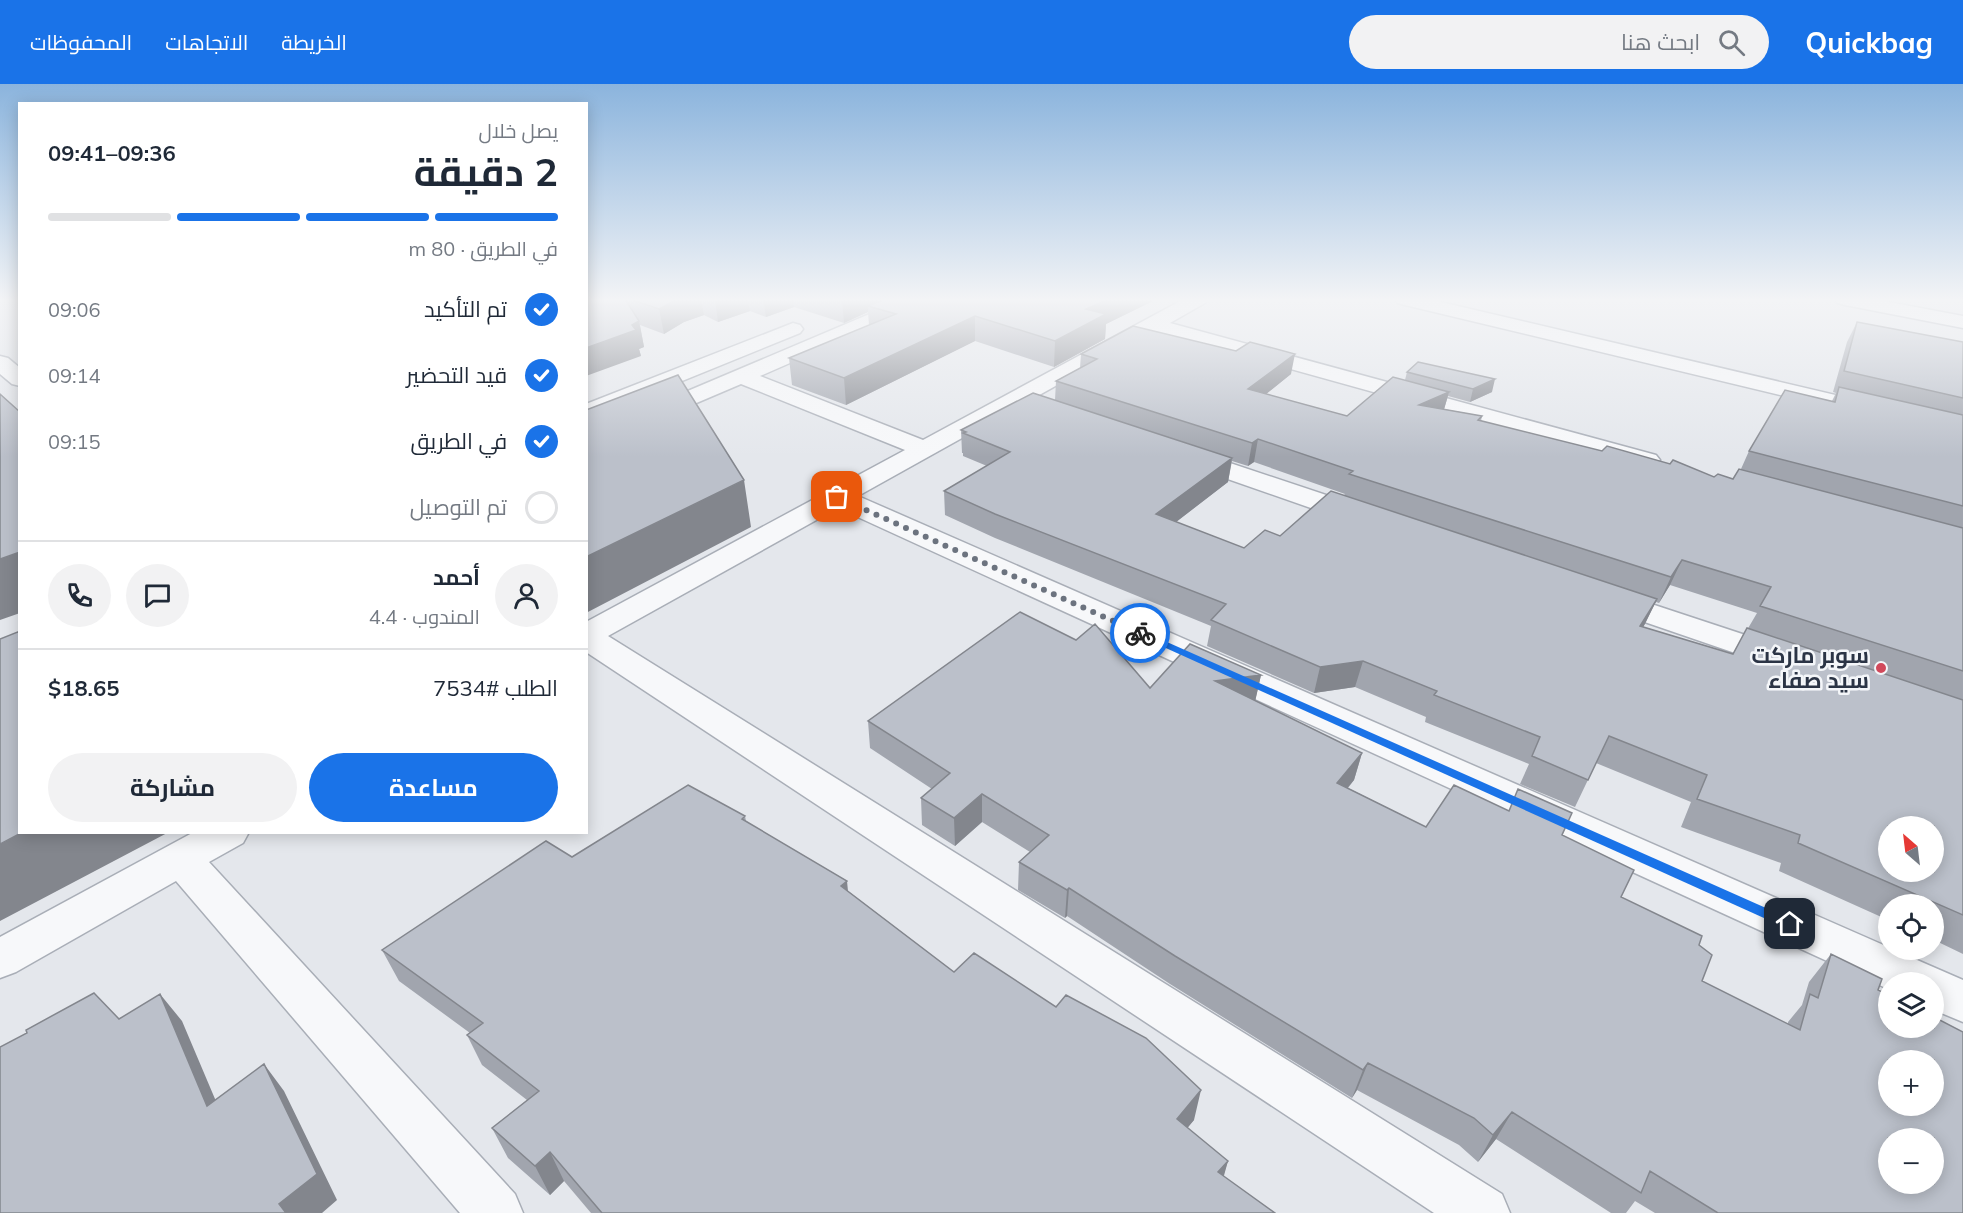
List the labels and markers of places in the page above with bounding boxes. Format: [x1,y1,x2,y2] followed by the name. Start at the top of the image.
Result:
[811,471,862,522] pin
[1752,641,1869,694] place label: سوبر ماركت سيد صفاء
[1874,661,1888,675] marker: سوبر ماركت سيد صفاء
[1764,898,1815,949] pin

